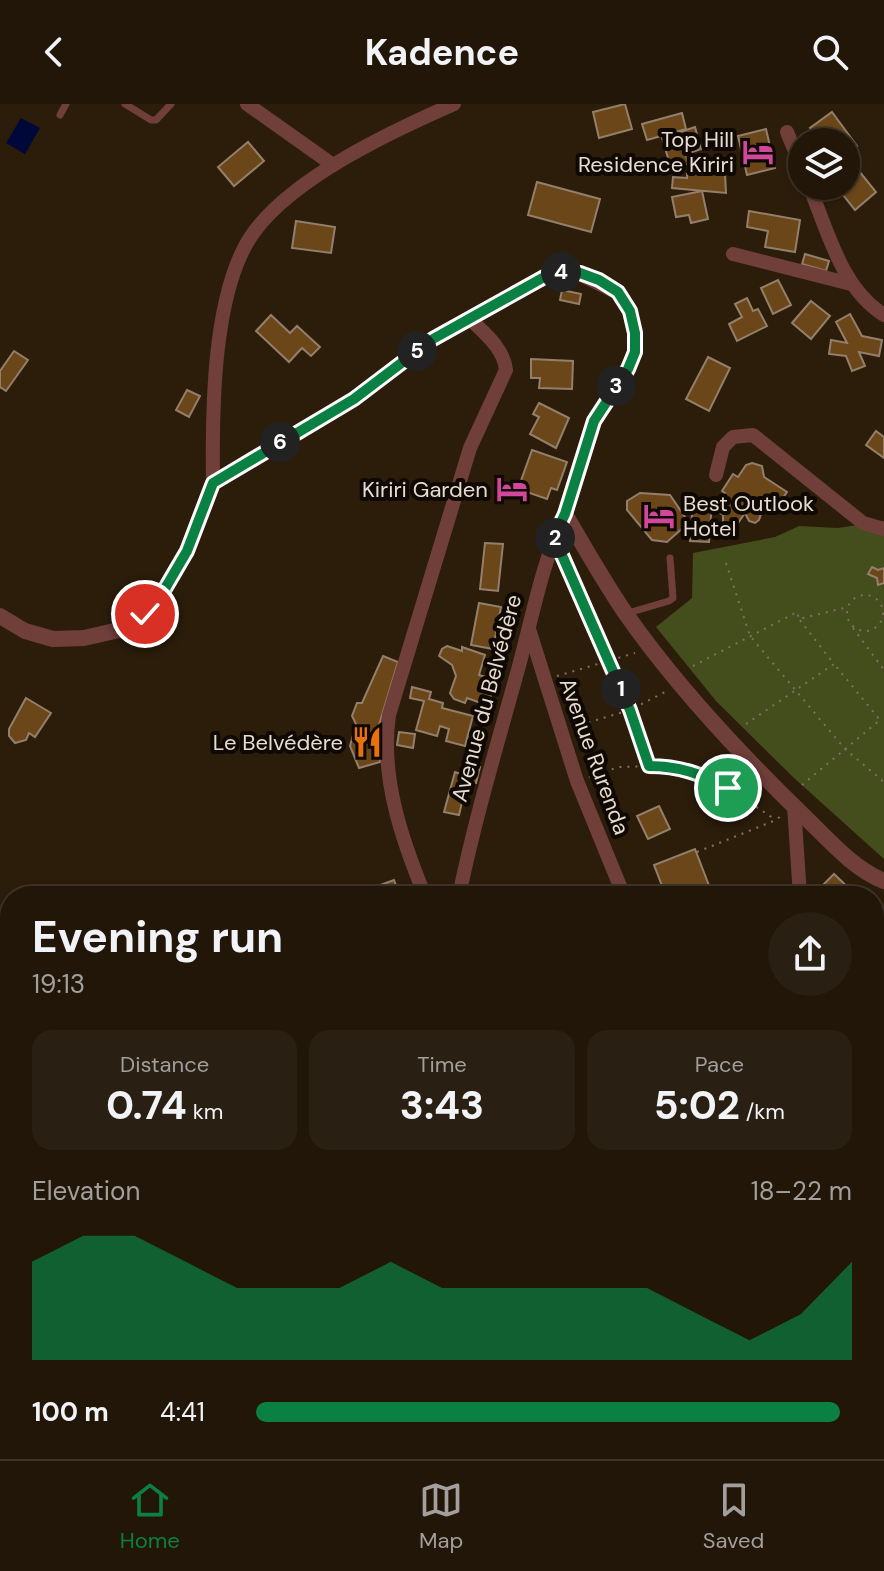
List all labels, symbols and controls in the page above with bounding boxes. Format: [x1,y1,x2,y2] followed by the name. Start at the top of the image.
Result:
[365,29,519,76] text: Kadence
[32,30,76,74] icon: back
[808,30,852,74] icon: search
[578,125,734,179] place label: Top Hill Residence Kiriri
[788,128,860,200] map controls
[788,128,860,200] button: layers
[741,135,775,169] hotel icon: Top Hill Residence Kiriri
[541,252,581,292] pin: 4
[554,257,568,286] text: 4
[397,331,437,371] pin: 5
[410,336,424,365] text: 5
[596,366,636,406] pin: 3
[609,371,623,400] text: 3
[260,422,300,462] pin: 6
[273,427,287,456] text: 6
[495,472,529,506] hotel icon: Kiriri Garden
[362,475,488,504] place label: Kiriri Garden
[683,489,814,543] place label: Best Outlook Hotel
[642,499,676,533] hotel icon: Best Outlook Hotel
[535,518,575,558] pin: 2
[549,523,561,552] text: 2
[111,580,179,648] pin
[445,591,528,805] street label: Avenue du Belvédère
[123,592,167,636] icon: check
[601,669,641,709] pin: 1
[553,674,636,839] street label: Avenue Rurenda
[617,674,625,703] text: 1
[350,725,384,759] restaurant icon: Le Belvédère
[213,728,343,757] place label: Le Belvédère
[694,754,762,822] pin
[706,766,750,810] icon: arrive
[32,908,283,966] text: Evening run
[768,912,852,996] button: share
[32,967,85,1001] text: 19:13
[120,1050,209,1079] text: Distance
[417,1050,467,1079] text: Time
[695,1050,744,1079] text: Pace
[106,1079,187,1131] text: 0.74
[400,1079,484,1131] text: 3:43
[654,1079,740,1131] text: 5:02
[187,1097,223,1126] text: km
[740,1097,785,1126] text: /km
[32,1174,140,1208] text: Elevation
[751,1174,852,1208] text: 18–22 m
[32,1395,109,1429] text: 100 m
[160,1395,205,1429] text: 4:41
[120,1478,180,1555] tab: Home
[419,1478,463,1555] tab: Map
[703,1478,764,1555] tab: Saved

